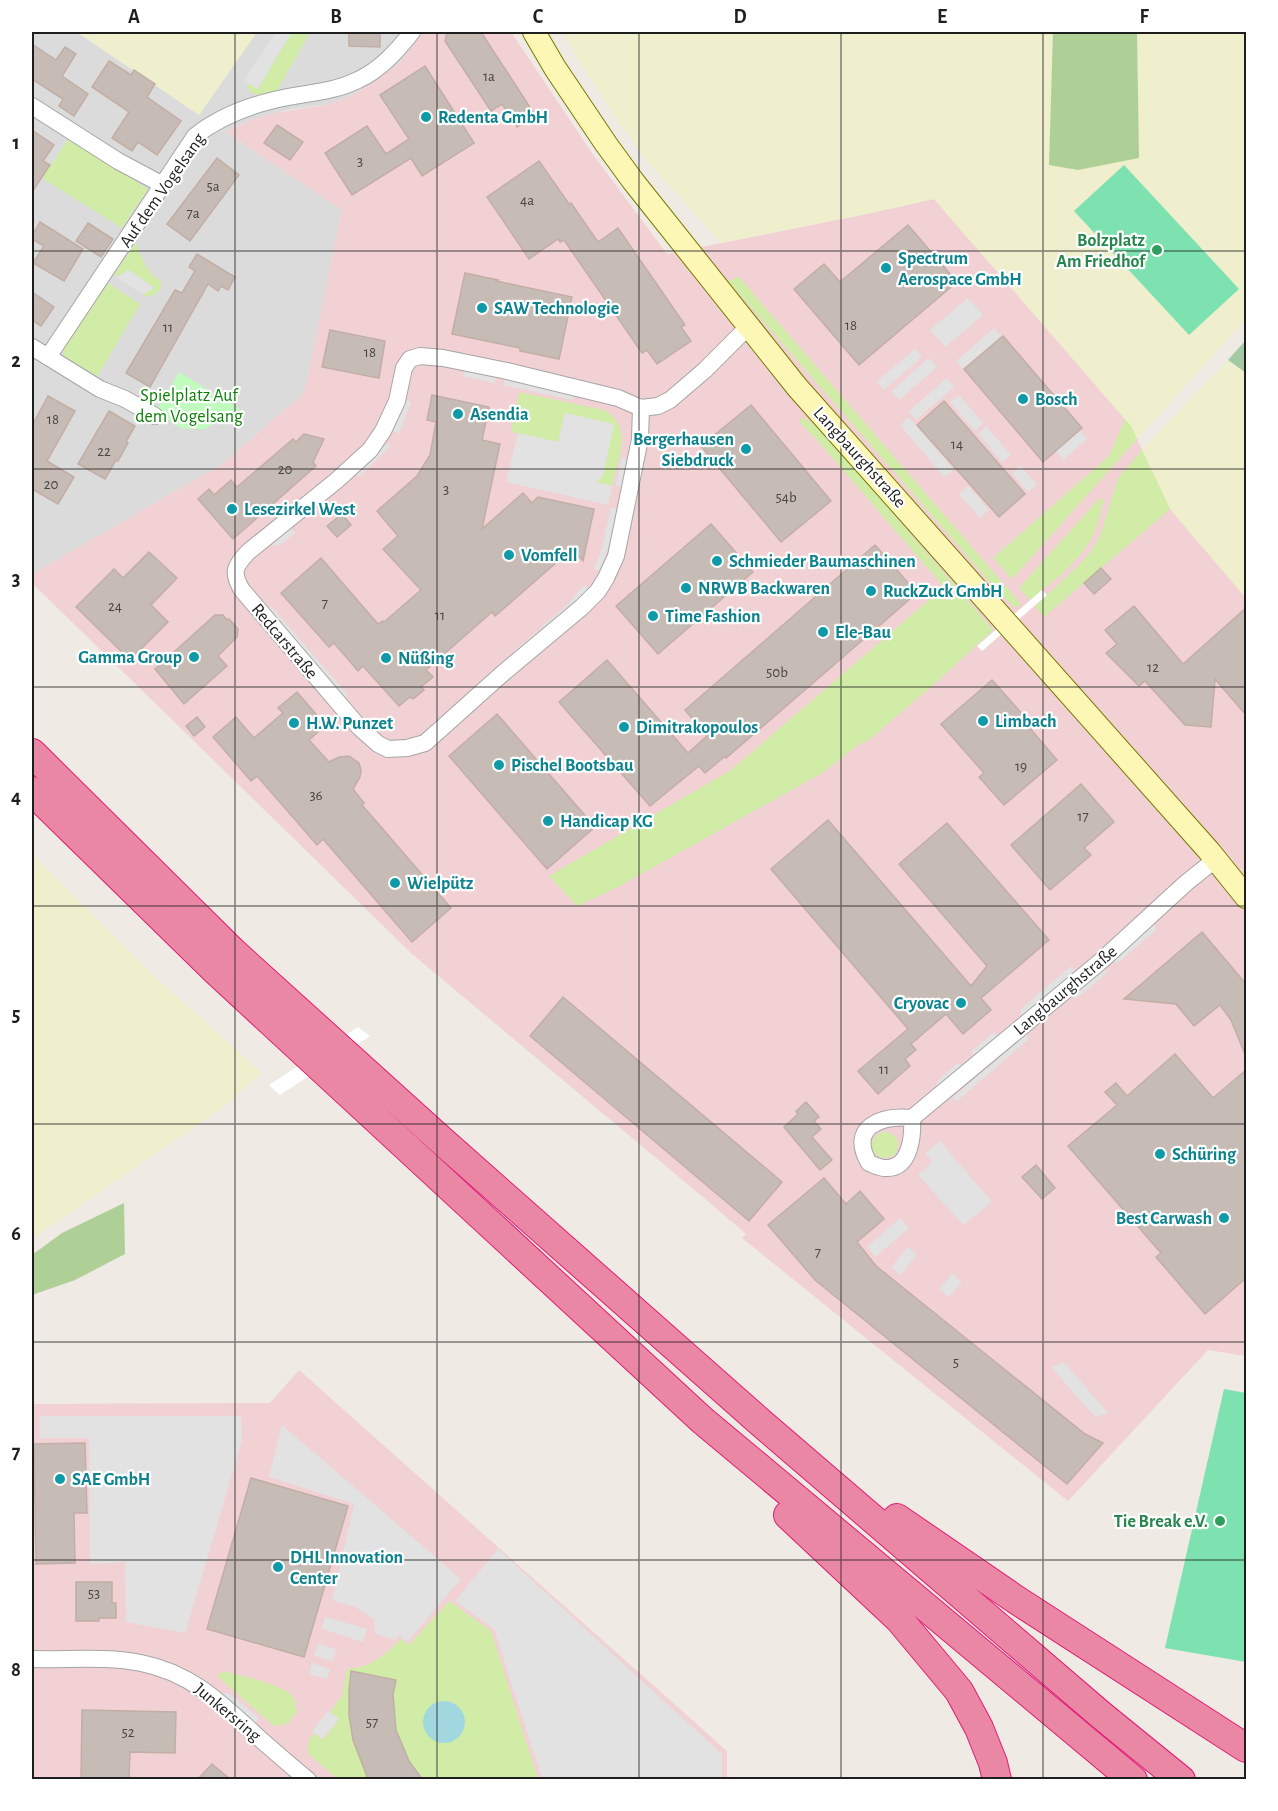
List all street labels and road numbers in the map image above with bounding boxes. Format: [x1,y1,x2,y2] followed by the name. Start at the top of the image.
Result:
[117,130,209,251] street label: Auf dem Vogelsang
[809,404,909,512] street label: Langbaurghstraße
[248,601,321,683] street label: Redcarstraße
[1011,942,1121,1039] street label: Langbaurghstraße
[191,1680,264,1746] street label: Junkersring

